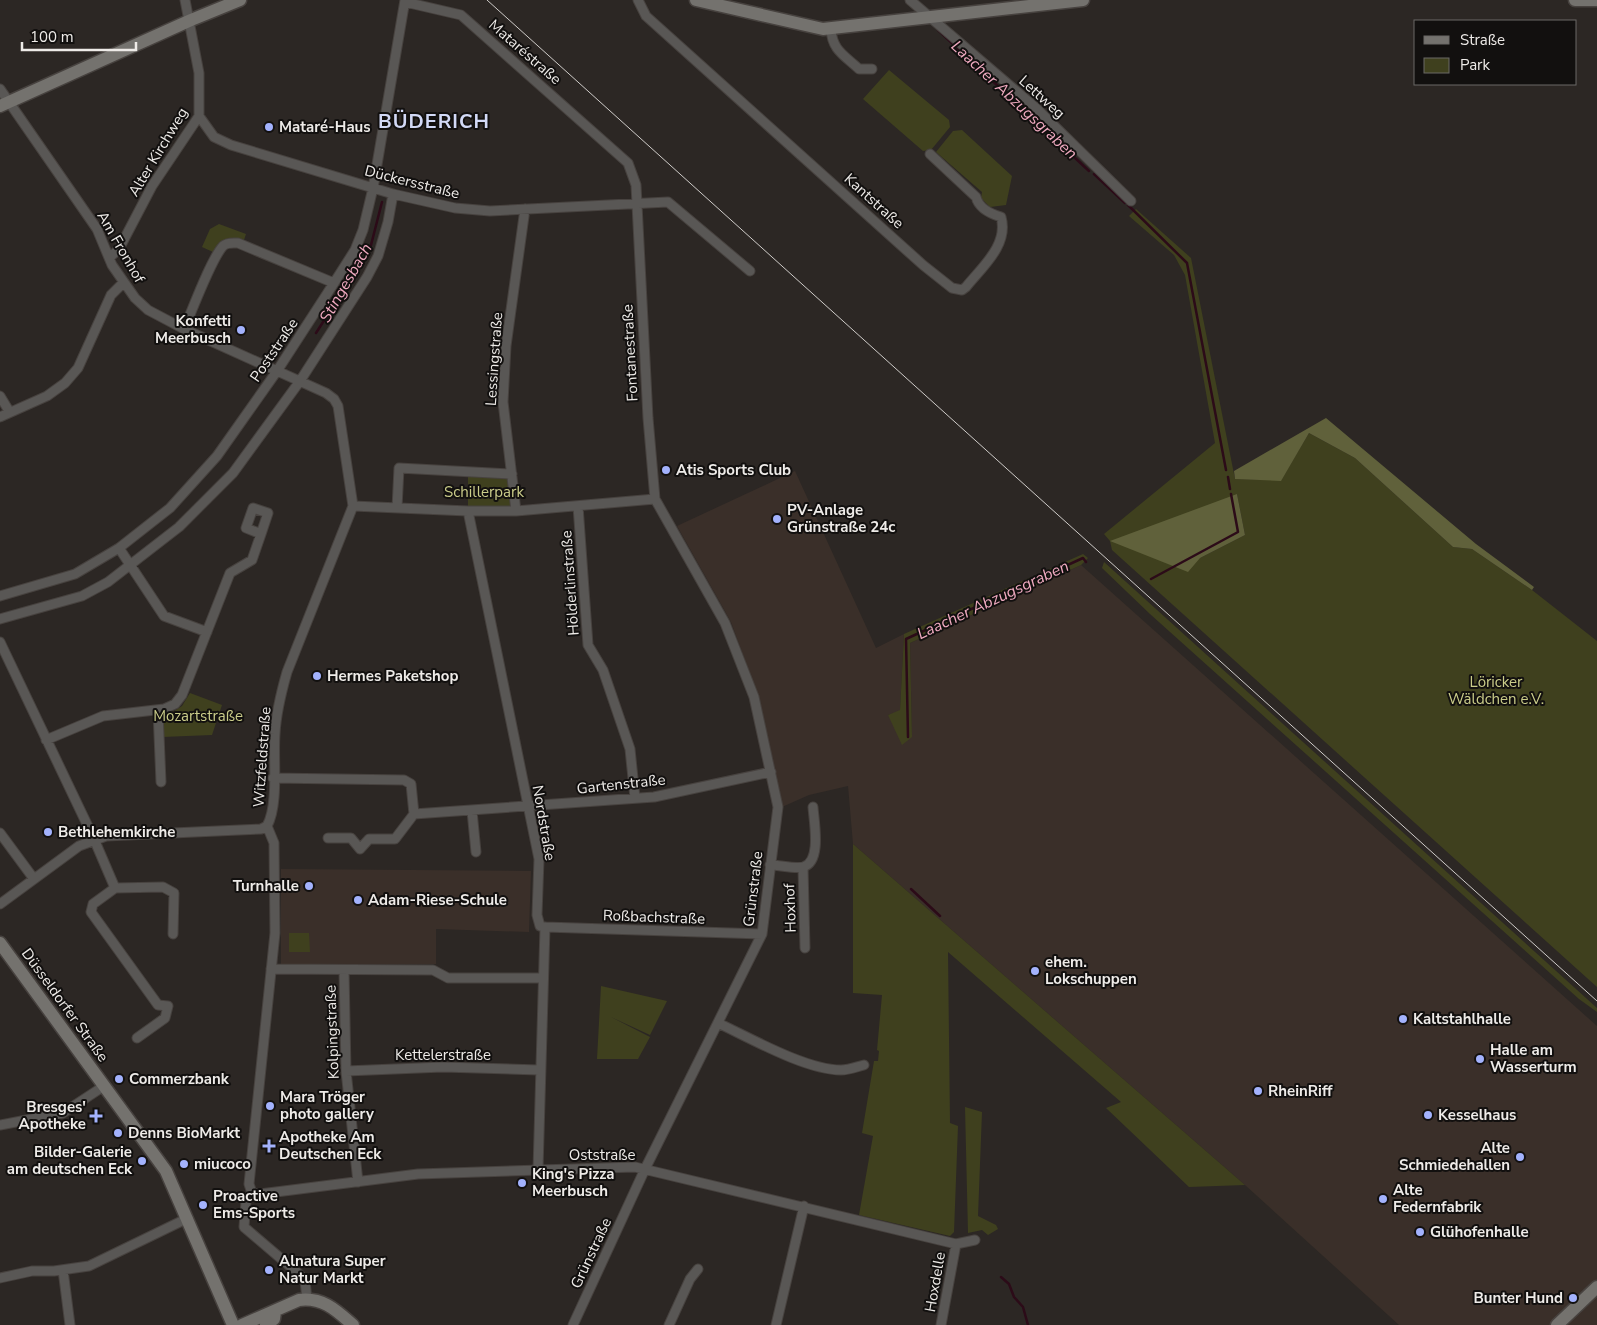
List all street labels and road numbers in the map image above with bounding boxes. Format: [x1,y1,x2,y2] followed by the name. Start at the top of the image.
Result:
[484,15,566,89] street label: Mataréstraße
[1015,71,1069,123] street label: Lettweg
[124,104,192,200] street label: Alter Kirchweg
[362,161,462,203] street label: Dückersstraße
[840,169,908,233] street label: Kantstraße
[92,208,150,287] street label: Am Fronhof
[617,304,643,402] street label: Fontanestraße
[481,311,507,407] street label: Lessingstraße
[245,314,303,386] street label: Poststraße
[556,530,584,636] street label: Hölderlinstraße
[249,706,275,808] street label: Witzfeldstraße
[576,769,666,799] street label: Gartenstraße
[528,784,560,862] street label: Nordstraße
[738,850,768,928] street label: Grünstraße
[779,882,801,933] street label: Hoxhof
[602,905,706,929] street label: Roßbachstraße
[17,944,113,1066] street label: Düsseldorfer Straße
[320,984,344,1080] street label: Kolpingstraße
[395,1045,491,1065] street label: Kettelerstraße
[569,1145,635,1165] street label: Oststraße
[566,1214,616,1292] street label: Grünstraße
[920,1250,950,1314] street label: Hoxdelle

